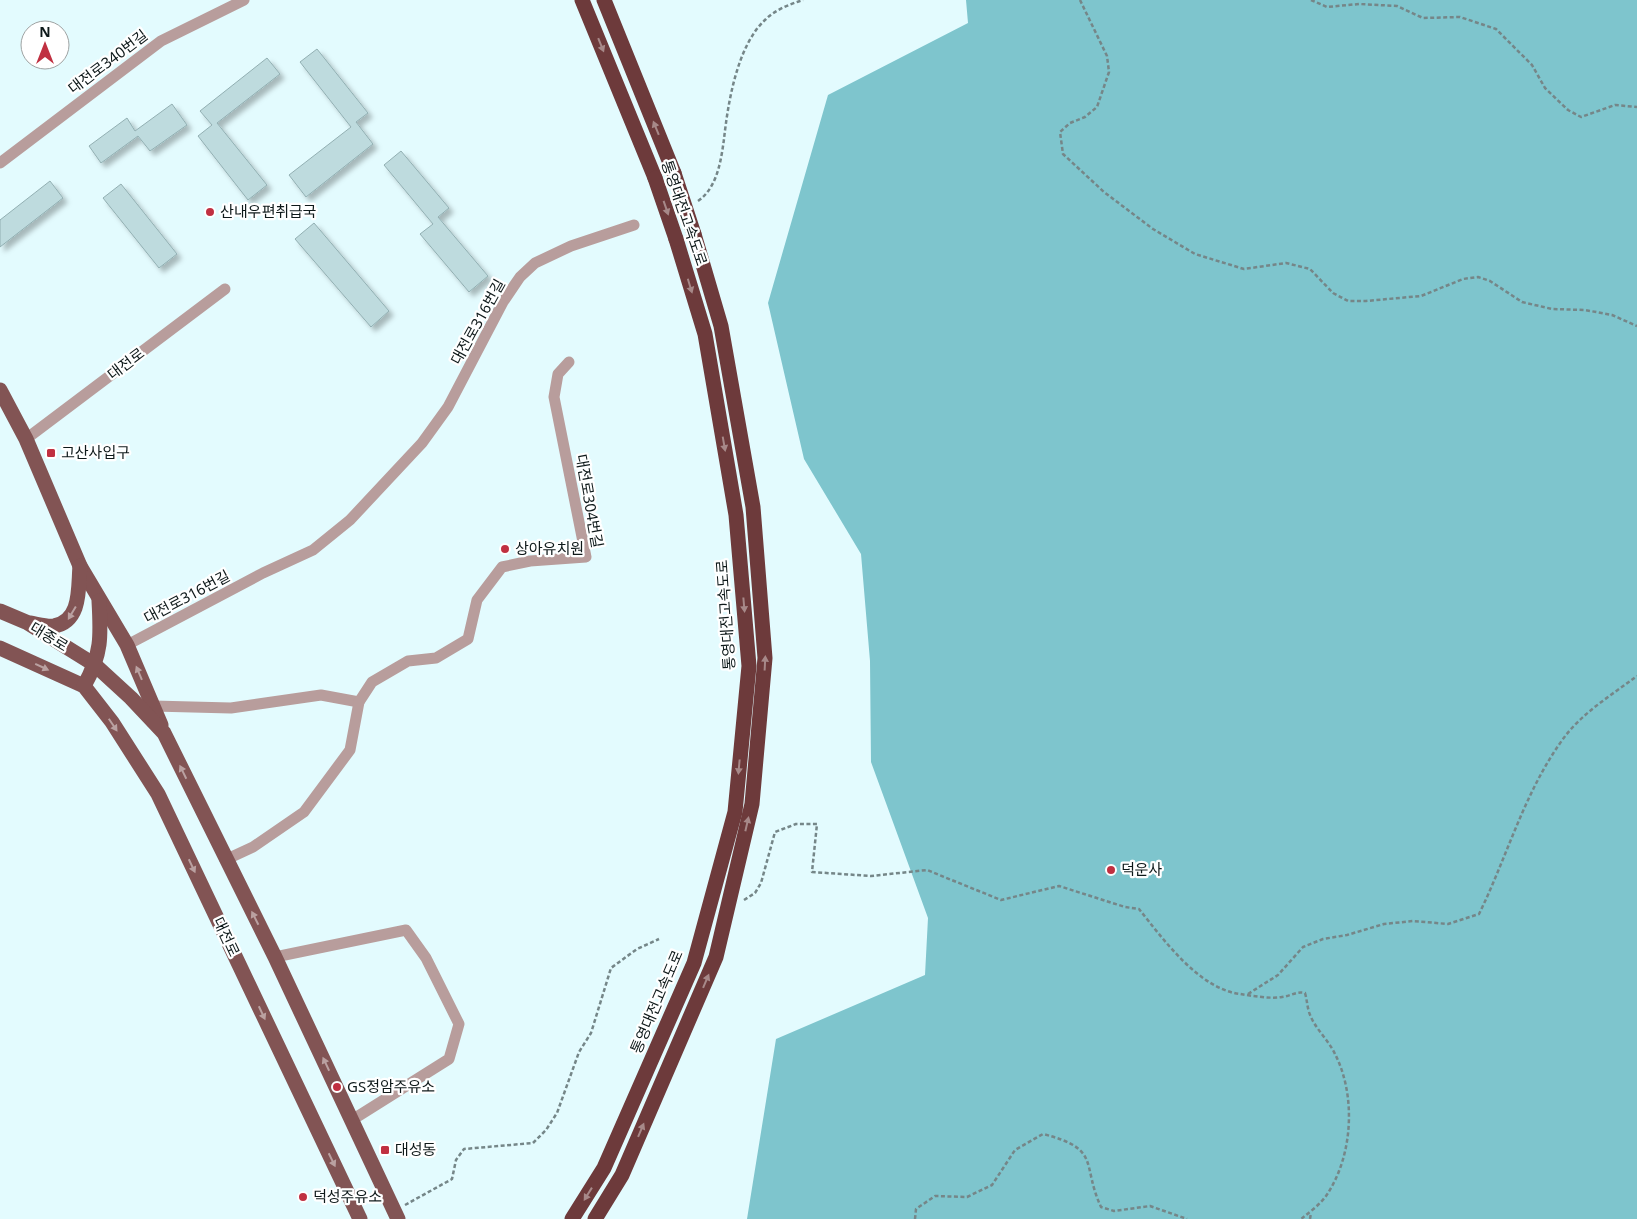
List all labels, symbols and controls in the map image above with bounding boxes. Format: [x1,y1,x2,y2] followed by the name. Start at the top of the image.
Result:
[20,20,70,70] north arrow
[39,22,51,41] text: N
[64,25,151,98] street label: 대전로340번길
[597,38,605,53] one-way arrow
[651,121,659,135] one-way arrow
[658,157,712,268] street label: 통영대전고속도로
[220,201,317,221] place label: 산내우편취급국
[662,201,670,216] one-way arrow
[204,206,216,218] marker: 산내우편취급국
[445,275,509,368] street label: 대전로316번길
[686,278,694,293] one-way arrow
[103,343,148,384] street label: 대전로
[720,437,728,453] one-way arrow
[61,442,130,462] place label: 고산사입구
[45,447,57,459] marker: 고산사입구
[572,452,608,549] street label: 대전로304번길
[515,538,584,558] place label: 상아유치원
[499,543,511,555] marker: 상아유치원
[711,559,739,671] street label: 통영대전고속도로
[140,565,233,627] street label: 대전로316번길
[740,598,748,614] one-way arrow
[67,606,76,619] one-way arrow
[27,617,72,655] street label: 대종로
[761,655,769,671] one-way arrow
[35,663,49,671] one-way arrow
[134,666,142,680] one-way arrow
[108,718,118,732] one-way arrow
[735,759,743,775] one-way arrow
[178,765,186,779] one-way arrow
[743,817,751,832] one-way arrow
[189,859,197,873] one-way arrow
[1121,859,1163,879] place label: 덕운사
[1105,864,1117,876] marker: 덕운사
[251,910,259,925] one-way arrow
[209,914,245,960] street label: 대전로
[625,947,687,1056] street label: 통영대전고속도로
[702,974,710,988] one-way arrow
[258,1006,266,1020] one-way arrow
[322,1057,330,1071] one-way arrow
[347,1076,435,1096] place label: GS정암주유소
[331,1081,343,1093] marker: GS정암주유소
[638,1123,646,1137] one-way arrow
[395,1139,436,1159] place label: 대성동
[379,1144,391,1156] marker: 대성동
[328,1153,336,1167] one-way arrow
[313,1186,382,1206] place label: 덕성주유소
[583,1187,592,1200] one-way arrow
[297,1191,309,1203] marker: 덕성주유소

